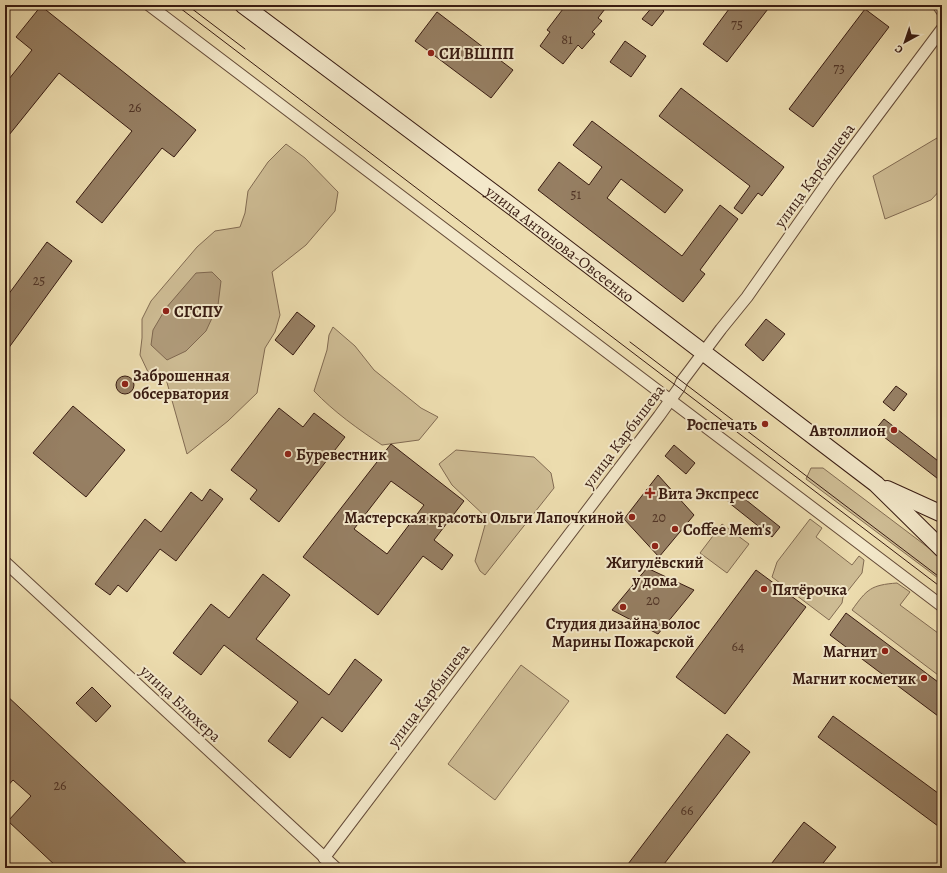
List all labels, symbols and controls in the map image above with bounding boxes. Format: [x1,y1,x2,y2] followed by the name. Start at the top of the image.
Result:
[731,15,743,34] house number: 75
[885,22,925,62] north arrow
[561,30,573,49] house number: 81
[891,41,906,57] text: С
[439,43,515,65] place label: СИ ВШПП
[426,48,436,58] marker: СИ ВШПП
[833,59,845,78] house number: 73
[128,98,142,117] house number: 26
[769,118,861,233] street label: улица Карбышева
[480,180,639,308] street label: улица Антонова-Овсеенко
[571,185,582,204] house number: 51
[33,271,45,290] house number: 25
[174,301,223,323] place label: СГСПУ
[161,306,171,316] marker: СГСПУ
[133,365,230,405] place label: Заброшенная обсерватория
[120,379,130,389] marker: Заброшенная обсерватория
[577,380,670,494] street label: улица Карбышева
[686,414,758,436] place label: Роспечать
[760,419,770,429] marker: Роспечать
[809,420,886,442] place label: Автоллион
[889,425,899,435] marker: Автоллион
[296,444,387,466] place label: Буревестник
[283,449,293,459] marker: Буревестник
[658,483,759,505] place label: Вита Экспресс
[645,488,655,498] marker: Вита Экспресс
[344,507,624,529] place label: Мастерская красоты Ольги Лапочкиной
[652,508,666,527] house number: 20
[627,512,637,522] marker: Мастерская красоты Ольги Лапочкиной
[683,519,771,541] place label: Coffee Mem's
[670,524,680,534] marker: Coffee Mem's
[650,541,660,551] marker: Жигулёвский у дома
[606,552,704,592] place label: Жигулёвский у дома
[772,579,847,601] place label: Пятёрочка
[759,584,769,594] marker: Пятёрочка
[646,591,660,610] house number: 20
[618,602,628,612] marker: Студия дизайна волос Марины Пожарской
[546,613,700,653] place label: Студия дизайна волос Марины Пожарской
[732,637,744,656] house number: 64
[382,639,475,753] street label: улица Карбышева
[823,641,878,663] place label: Магнит
[880,646,890,656] marker: Магнит
[134,660,226,748] street label: улица Блюхера
[792,668,916,690] place label: Магнит косметик
[919,673,929,683] marker: Магнит косметик
[53,776,67,795] house number: 26
[681,801,693,820] house number: 66

